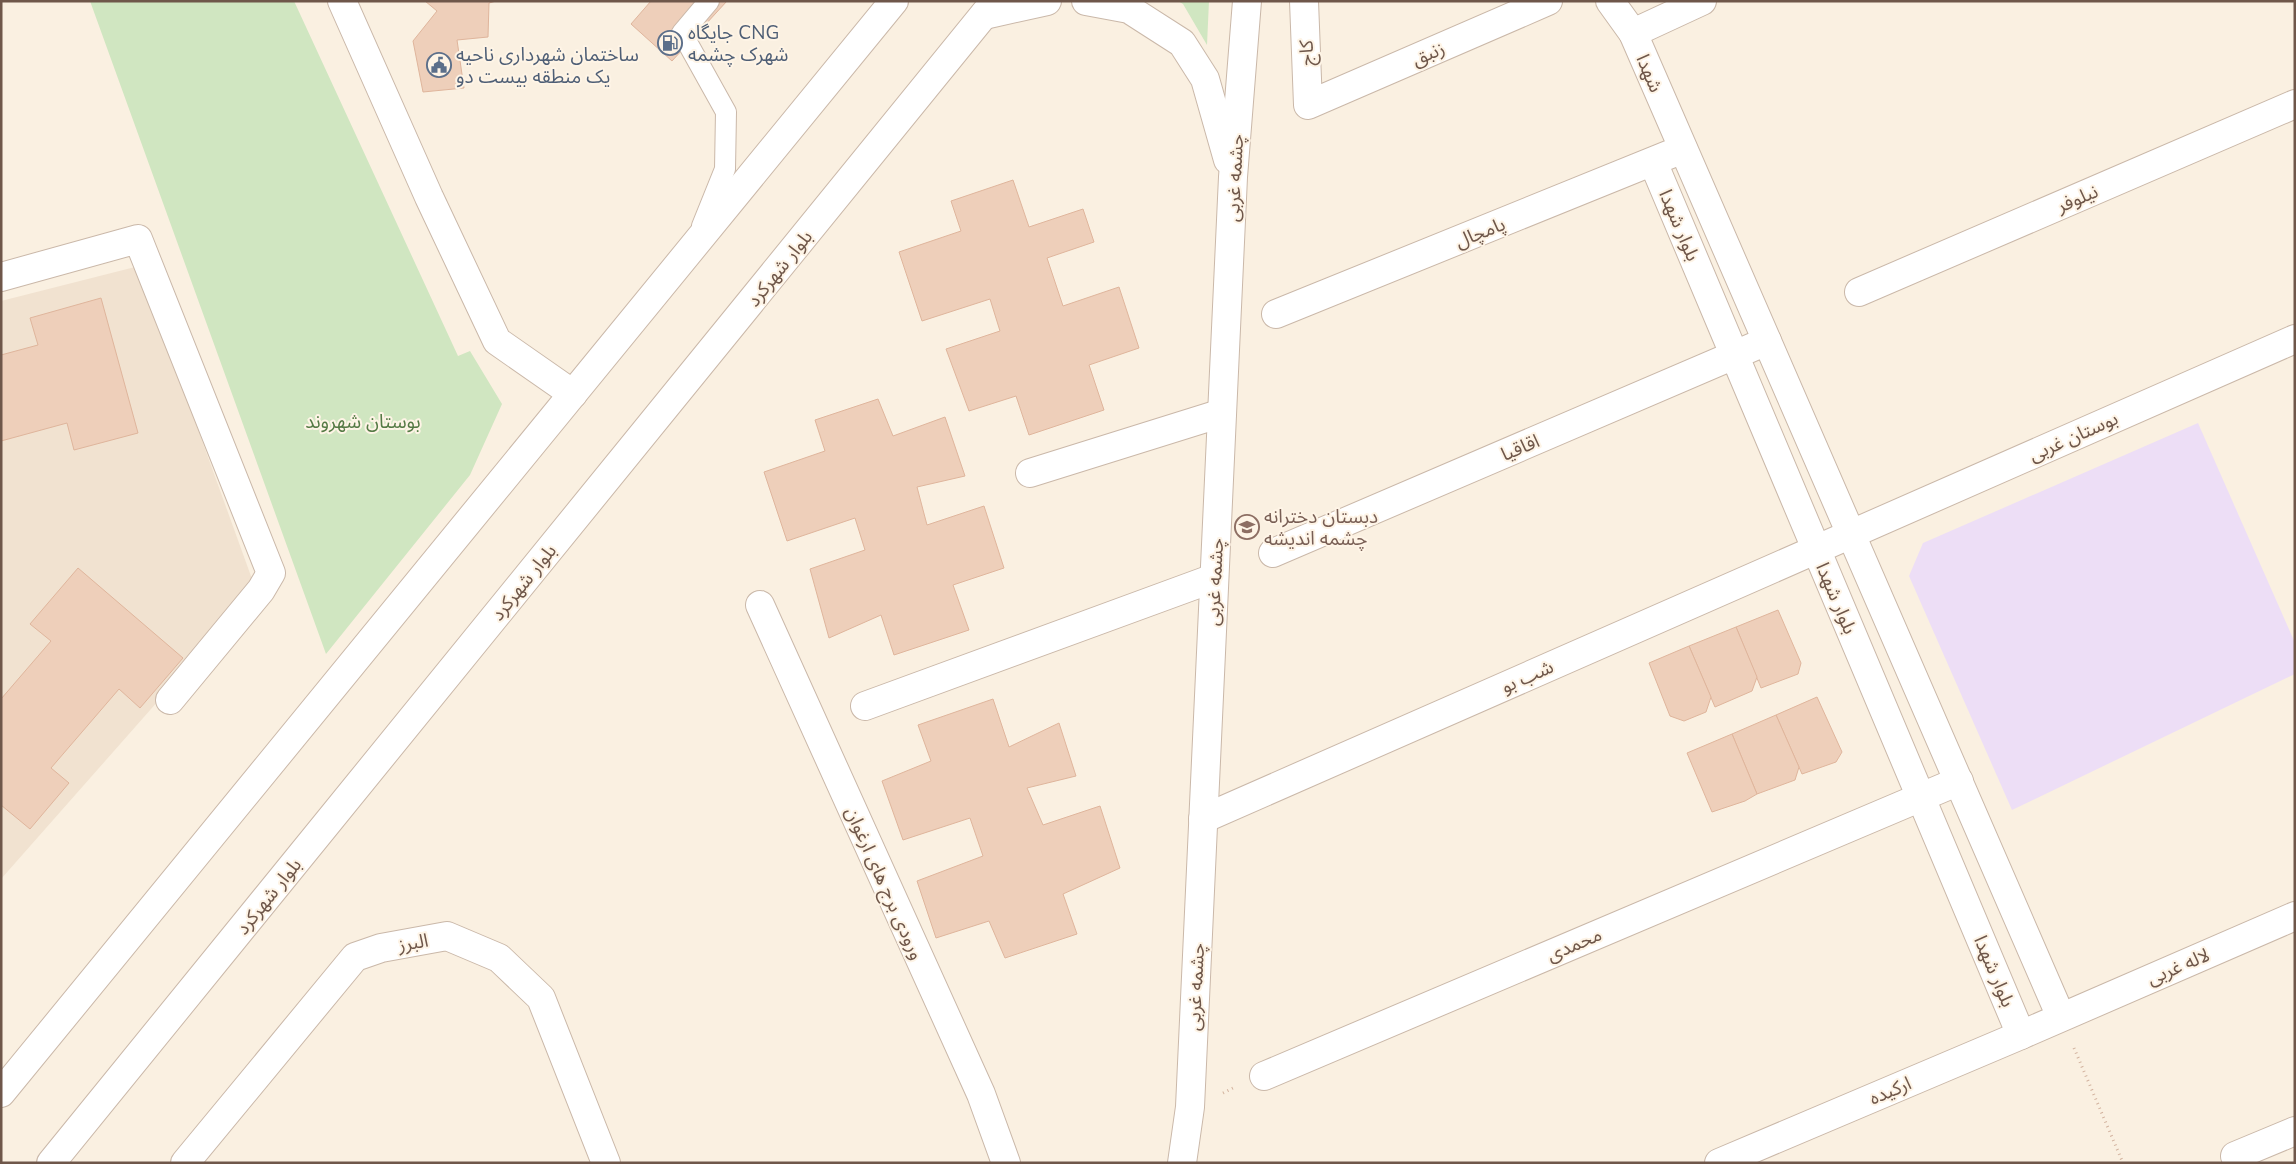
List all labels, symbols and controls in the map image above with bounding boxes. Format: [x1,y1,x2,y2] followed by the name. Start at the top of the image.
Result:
[688,20,788,67] place label: جایگاه CNG شهرک چشمه
[657,30,683,56] fuel station icon: جایگاه CNG شهرک چشمه
[1408,35,1448,71] street label: زنبق
[1294,39,1320,66] street label: کاج
[456,42,639,88] place label: ساختمان شهرداری ناحیه یک منطقه بیست دو
[1631,50,1669,96] street label: شهدا
[426,52,452,78] public building icon: ساختمان شهرداری ناحیه یک منطقه بیست دو
[1220,133,1249,223] street label: چشمه غربی
[2052,179,2101,218] street label: نیلوفر
[1654,186,1706,264] street label: بلوار شهدا
[1451,211,1509,254] street label: پامچال
[741,225,817,311] street label: بلوار شهرکرد
[2025,406,2121,466] street label: بوستان غربی
[305,409,421,433] park label: بوستان شهروند
[1497,428,1543,466] street label: اقاقیا
[1264,504,1378,551] place label: دبستان دخترانه چشمه اندیشه
[1234,514,1260,540] school or university icon: دبستان دخترانه چشمه اندیشه
[1200,537,1229,627] street label: چشمه غربی
[485,539,561,625] street label: بلوار شهرکرد
[1811,559,1863,637] street label: بلوار شهدا
[1497,654,1557,698] street label: شب بو
[839,803,930,964] street label: ورودی برج های ارغوان
[230,853,306,939] street label: بلوار شهرکرد
[1543,922,1605,966] street label: محمدی
[395,928,430,957] street label: البرز
[1969,932,2021,1010] street label: بلوار شهدا
[1181,942,1210,1032] street label: چشمه غربی
[2143,942,2213,990] street label: لاله غربی
[1865,1070,1915,1110] street label: ارکیده

